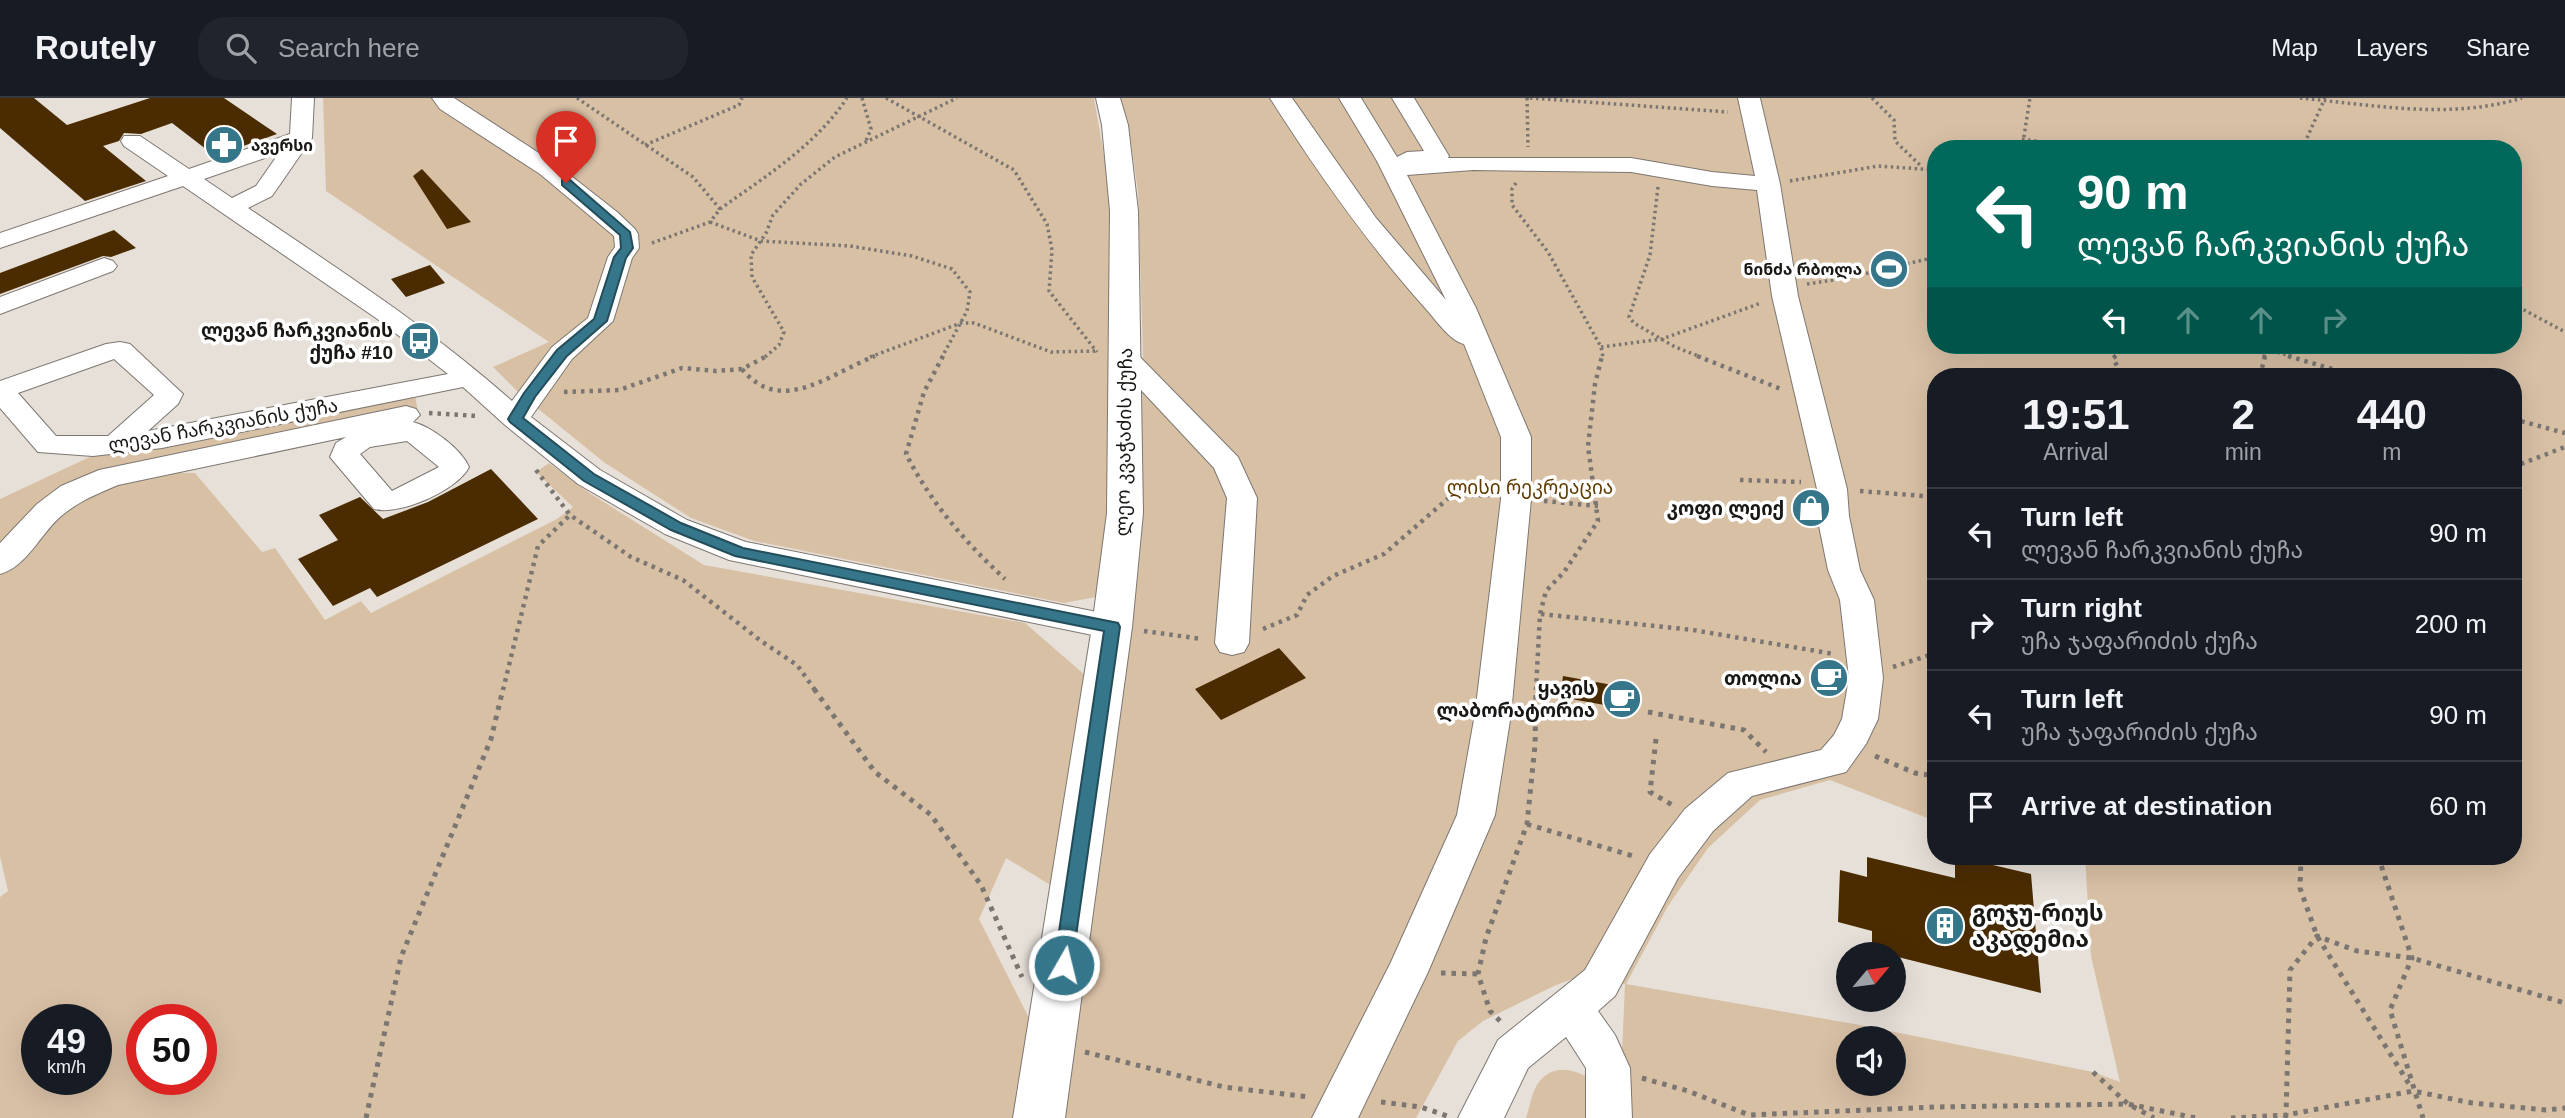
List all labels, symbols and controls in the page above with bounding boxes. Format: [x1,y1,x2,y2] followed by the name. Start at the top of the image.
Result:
[198,17,688,80] search box
[35,29,156,66] text: Routely
[222,29,260,67] icon: search
[278,33,420,63] text: Search here
[2271,34,2318,61] text: Map
[2356,34,2428,61] text: Layers
[2466,34,2530,61] text: Share
[536,111,596,183] pin
[547,122,585,160] icon: arrive
[203,124,245,166] pharmacy icon: ავერსი
[251,137,313,155] place label: ავერსი
[2077,165,2189,219] text: 90 m
[1962,168,2053,259] icon: left
[2077,227,2469,263] text: ლევან ჩარკვიანის ქუჩა
[1868,248,1910,290] sports icon: ნინძა რბოლა
[1744,261,1862,280] place label: ნინძა რბოლა
[2096,301,2134,339] icon: left
[2169,301,2207,339] icon: ahead
[2242,301,2280,339] icon: ahead
[2315,301,2353,339] icon: right
[201,320,393,364] place label: ლევან ჩარკვიანის ქუჩა #10
[399,320,441,362] bus stop icon: ლევან ჩარკვიანის ქუჩა #10
[1112,347,1138,537] street label: ლეო კვაჭაძის ქუჩა
[2022,391,2130,438] text: 19:51
[2231,391,2255,438] text: 2
[2357,391,2427,438] text: 440
[106,394,340,458] street label: ლევან ჩარკვიანის ქუჩა
[2043,439,2108,465] text: Arrival
[2225,439,2262,465] text: min
[2382,439,2401,465] text: m
[1447,477,1613,500] park label: ლისი რეკრეაცია
[1790,487,1832,529] shop icon: კოფი ლეიქ
[1667,498,1784,520] place label: კოფი ლეიქ
[2021,502,2123,532] text: Turn left
[1962,515,2000,553] icon: left
[2429,518,2487,548] text: 90 m
[2021,537,2303,563] text: ლევან ჩარკვიანის ქუჩა
[2021,593,2142,623] text: Turn right
[1962,606,2000,644] icon: right
[2415,609,2487,639] text: 200 m
[2021,628,2258,654] text: უჩა ჯაფარიძის ქუჩა
[1808,657,1850,699] cafe icon: თოლია
[1724,668,1802,690] place label: თოლია
[1436,678,1595,722] place label: ყავის ლაბორატორია
[1601,678,1643,720] cafe icon: ყავის ლაბორატორია
[2021,684,2123,714] text: Turn left
[1962,697,2000,735] icon: left
[2429,700,2487,730] text: 90 m
[2021,719,2258,745] text: უჩა ჯაფარიძის ქუჩა
[1962,788,2000,826] icon: arrive
[2021,791,2272,821] text: Arrive at destination
[2429,791,2487,821] text: 60 m
[1972,900,2104,954] place label: გოჯუ-რიუს აკადემია
[1924,905,1966,947] building icon: გოჯუ-რიუს აკადემია
[1027,928,1101,1002] position arrow
[1836,942,1906,1012] north arrow
[1836,942,1906,1096] map controls
[126,1004,217,1095] speed limit sign: 50
[47,1021,86,1060] text: 49
[1836,1026,1906,1096] button: sound
[47,1057,86,1077] text: km/h

